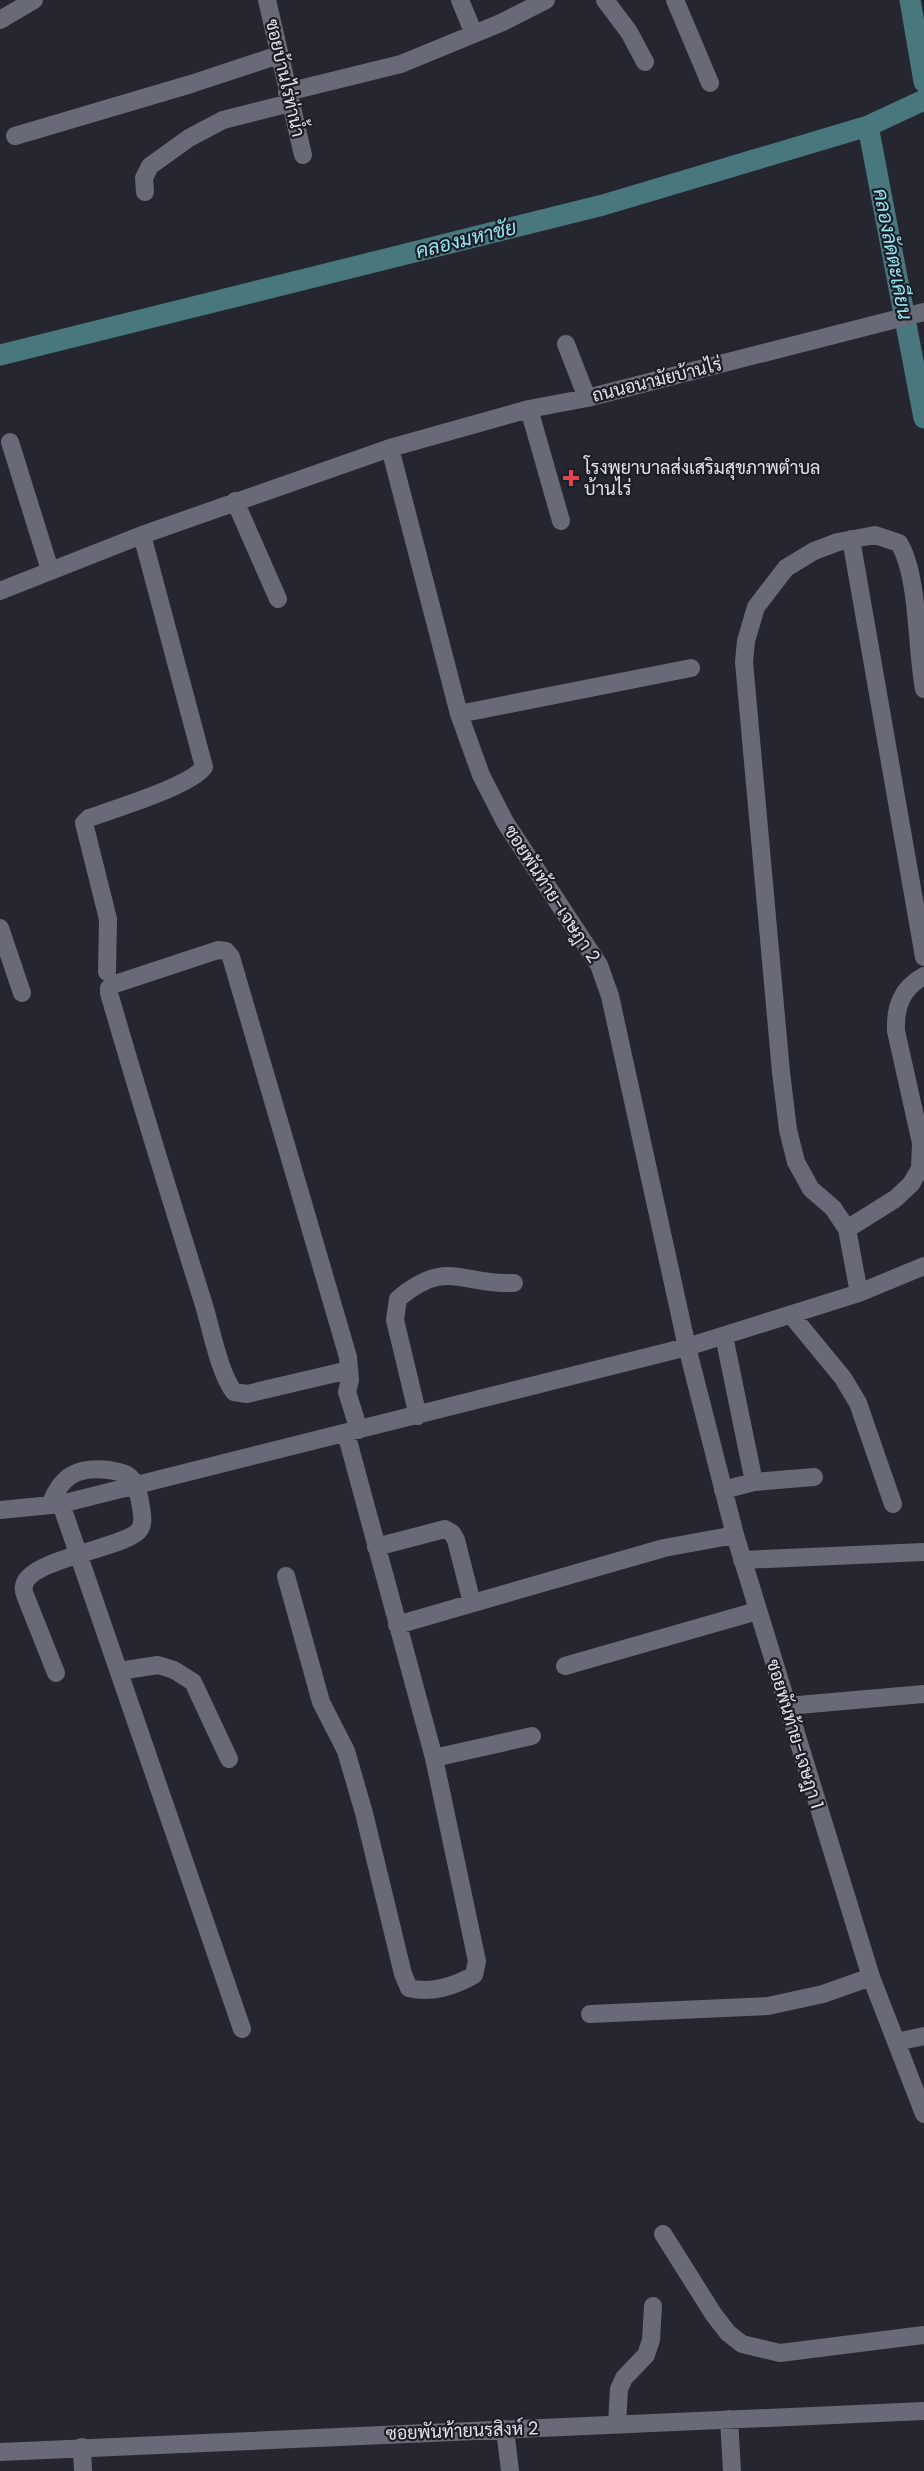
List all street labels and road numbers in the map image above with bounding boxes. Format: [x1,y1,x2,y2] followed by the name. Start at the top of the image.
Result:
[260,16,314,139] street label: ซอยบ้านไร่ท่าน้ำ
[589,351,725,408] street label: ถนนอนามัยบ้านไร่
[498,820,606,968] street label: ซอยพันท้าย-เจษฎา 2
[761,1656,830,1812] street label: ซอยพันท้าย-เจษฎา 1
[385,2415,539,2446] street label: ซอยพันท้ายนรสิงห์ 2

